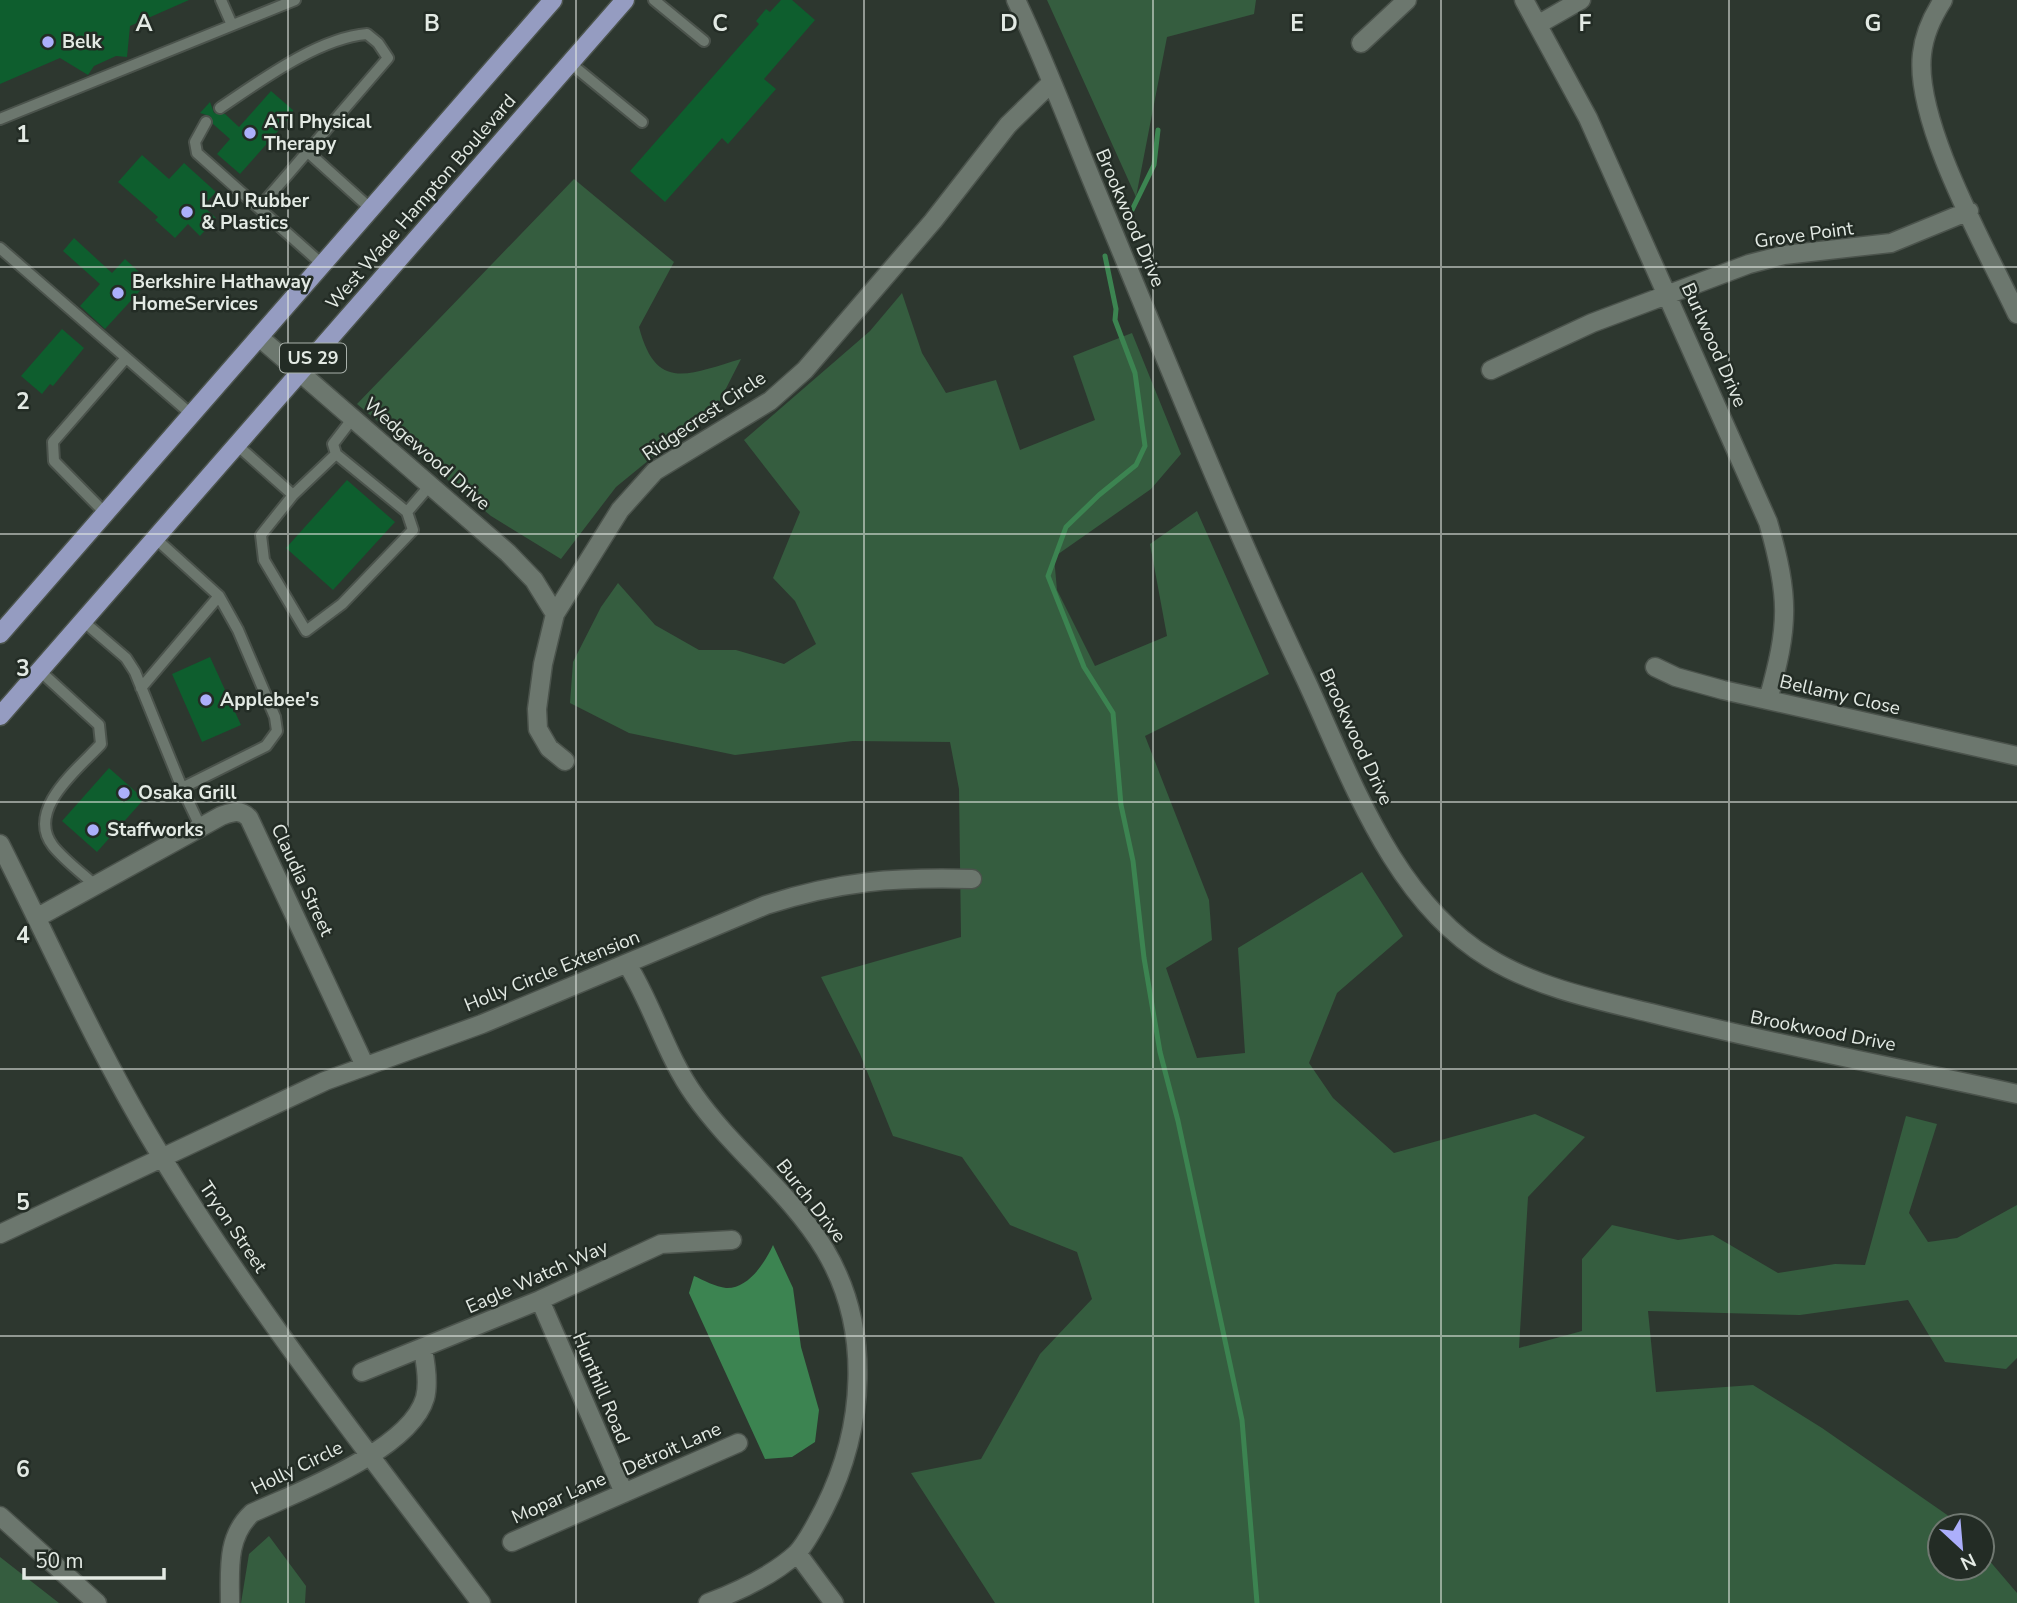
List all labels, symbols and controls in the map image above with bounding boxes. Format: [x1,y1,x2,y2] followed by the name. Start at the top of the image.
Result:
[135,8,153,39] text: A
[424,8,440,39] text: B
[712,8,728,39] text: C
[1000,8,1018,39] text: D
[1290,8,1304,39] text: E
[1579,8,1592,39] text: F
[1865,8,1881,39] text: G
[62,29,102,55] place label: Belk
[40,34,56,50] marker: Belk
[320,89,522,315] street label: West Wade Hampton Boulevard
[264,109,372,157] place label: ATI Physical Therapy
[16,119,30,150] text: 1
[242,125,258,141] marker: ATI Physical Therapy
[1089,145,1171,291] street label: Brookwood Drive
[201,188,310,236] place label: LAU Rubber & Plastics
[179,204,195,220] marker: LAU Rubber & Plastics
[1753,215,1855,255] street label: Grove Point
[132,269,312,317] place label: Berkshire Hathaway HomeServices
[1675,279,1753,411] street label: Burlwood Drive
[110,285,126,301] marker: Berkshire Hathaway HomeServices
[280,344,346,372] road number: US 29
[637,365,771,467] street label: Ridgecrest Circle
[16,386,30,417] text: 2
[358,392,496,516] street label: Wedgewood Drive
[16,653,30,684] text: 3
[1313,665,1399,809] street label: Brookwood Drive
[1777,668,1903,722] street label: Bellamy Close
[220,687,319,713] place label: Applebee's
[198,692,214,708] marker: Applebee's
[138,780,237,806] place label: Osaka Grill
[116,785,132,801] marker: Osaka Grill
[107,817,204,843] place label: Staffworks
[265,819,340,941] street label: Claudia Street
[85,822,101,838] marker: Staffworks
[16,920,30,951] text: 4
[460,924,644,1018] street label: Holly Circle Extension
[1748,1004,1898,1058] street label: Brookwood Drive
[770,1154,852,1248] street label: Burch Drive
[193,1176,273,1278] street label: Tryon Street
[16,1187,30,1218] text: 5
[462,1234,612,1320] street label: Eagle Watch Way
[566,1329,636,1447] street label: Hunthill Road
[619,1416,725,1482] street label: Detroit Lane
[247,1435,347,1501] street label: Holly Circle
[16,1454,30,1485] text: 6
[508,1466,610,1530] street label: Mopar Lane
[1926,1512,1996,1582] north arrow
[24,1536,164,1580] scale bar
[35,1547,84,1575] text: 50 m
[1956,1547,1980,1576] text: N

